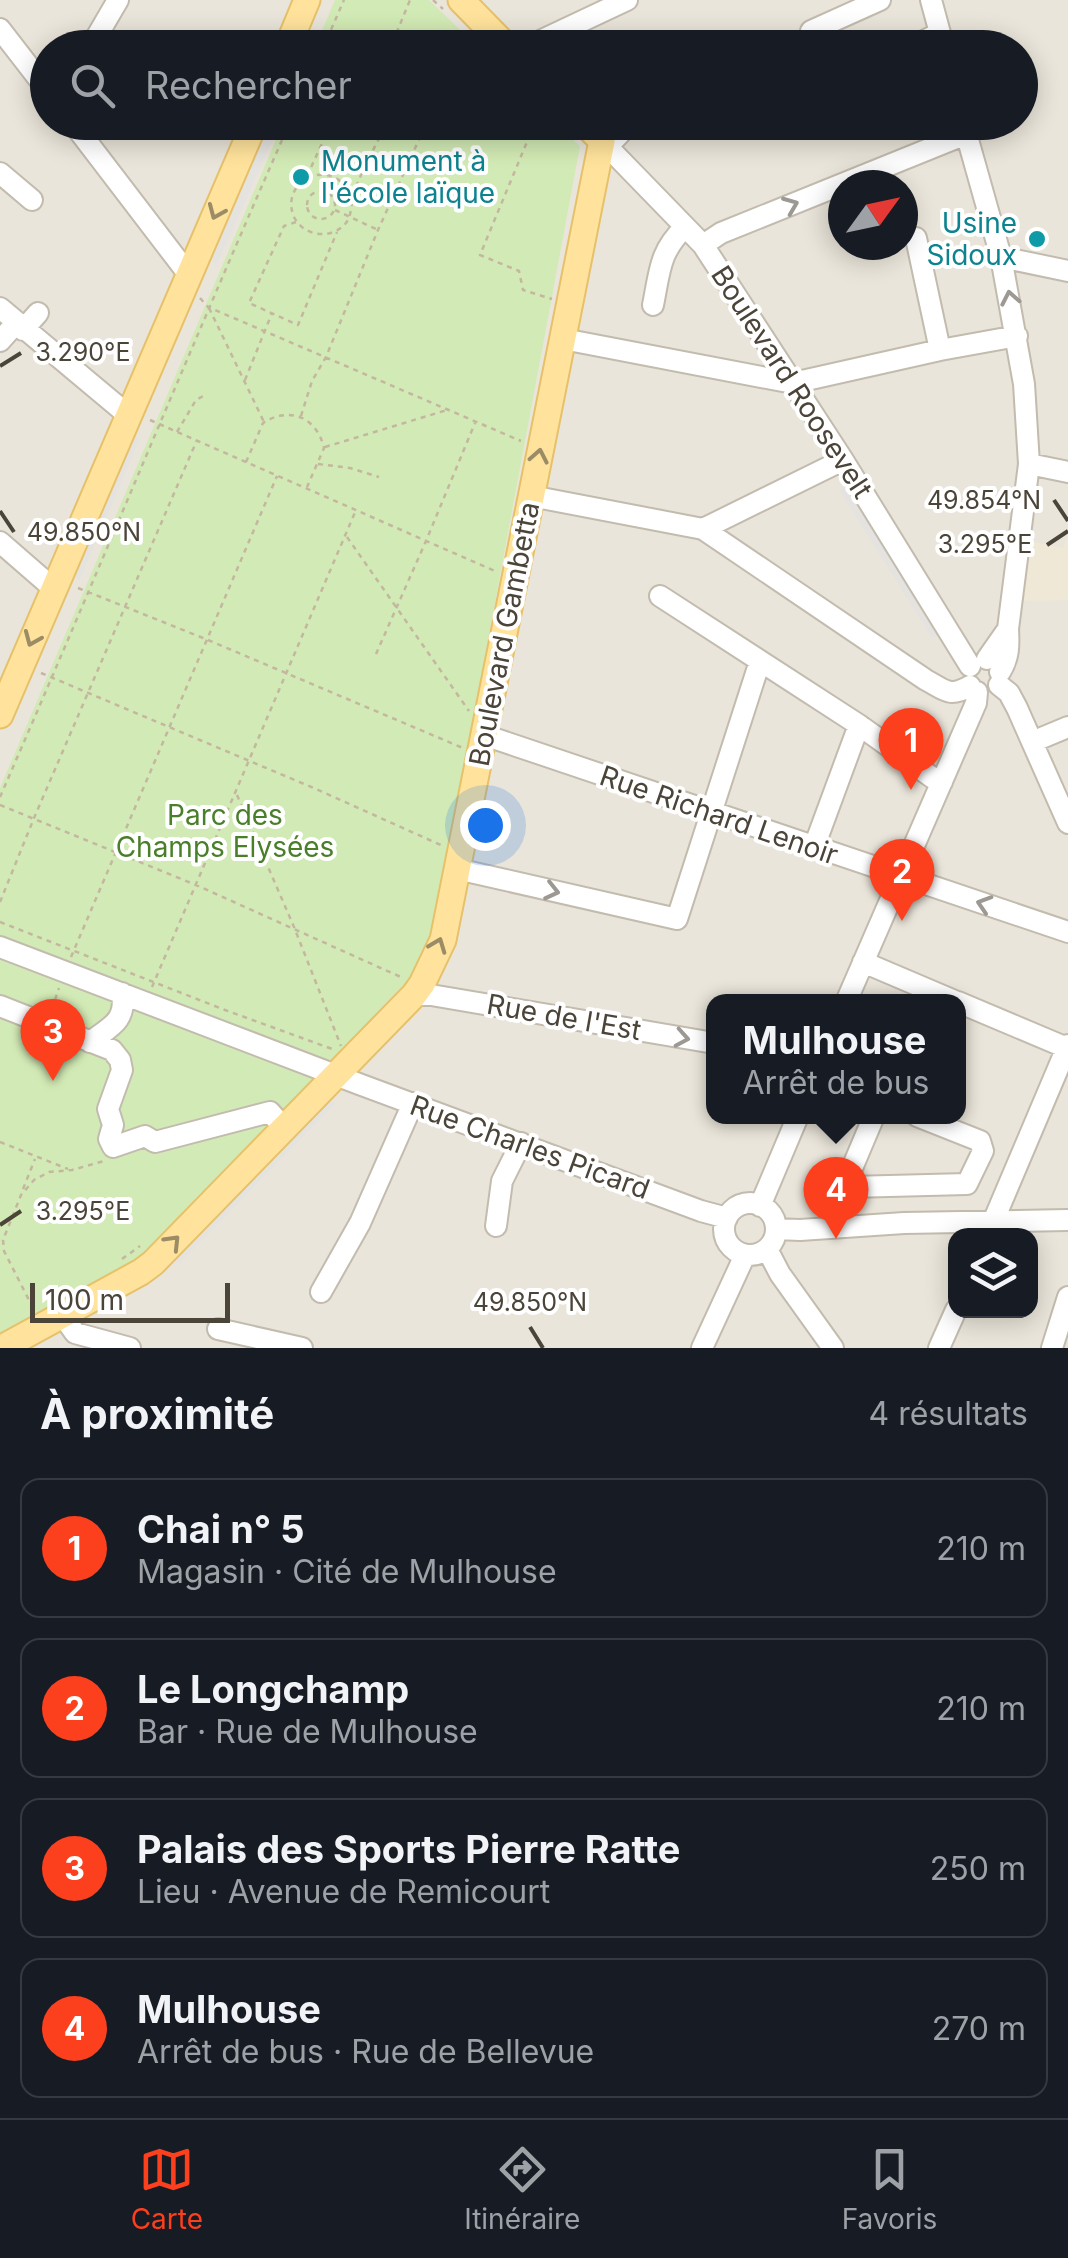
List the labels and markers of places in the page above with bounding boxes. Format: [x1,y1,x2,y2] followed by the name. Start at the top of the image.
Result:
[321,144,495,210] place label: Monument à l'école laïque
[290,166,312,188] marker: Monument à l'école laïque
[926,206,1017,272] place label: Usine Sidoux
[1026,228,1048,250] marker: Usine Sidoux
[878,708,944,790] pin: 1
[870,838,934,921] pin: 2
[20,998,86,1081] pin: 3
[804,1156,868,1239] pin: 4

